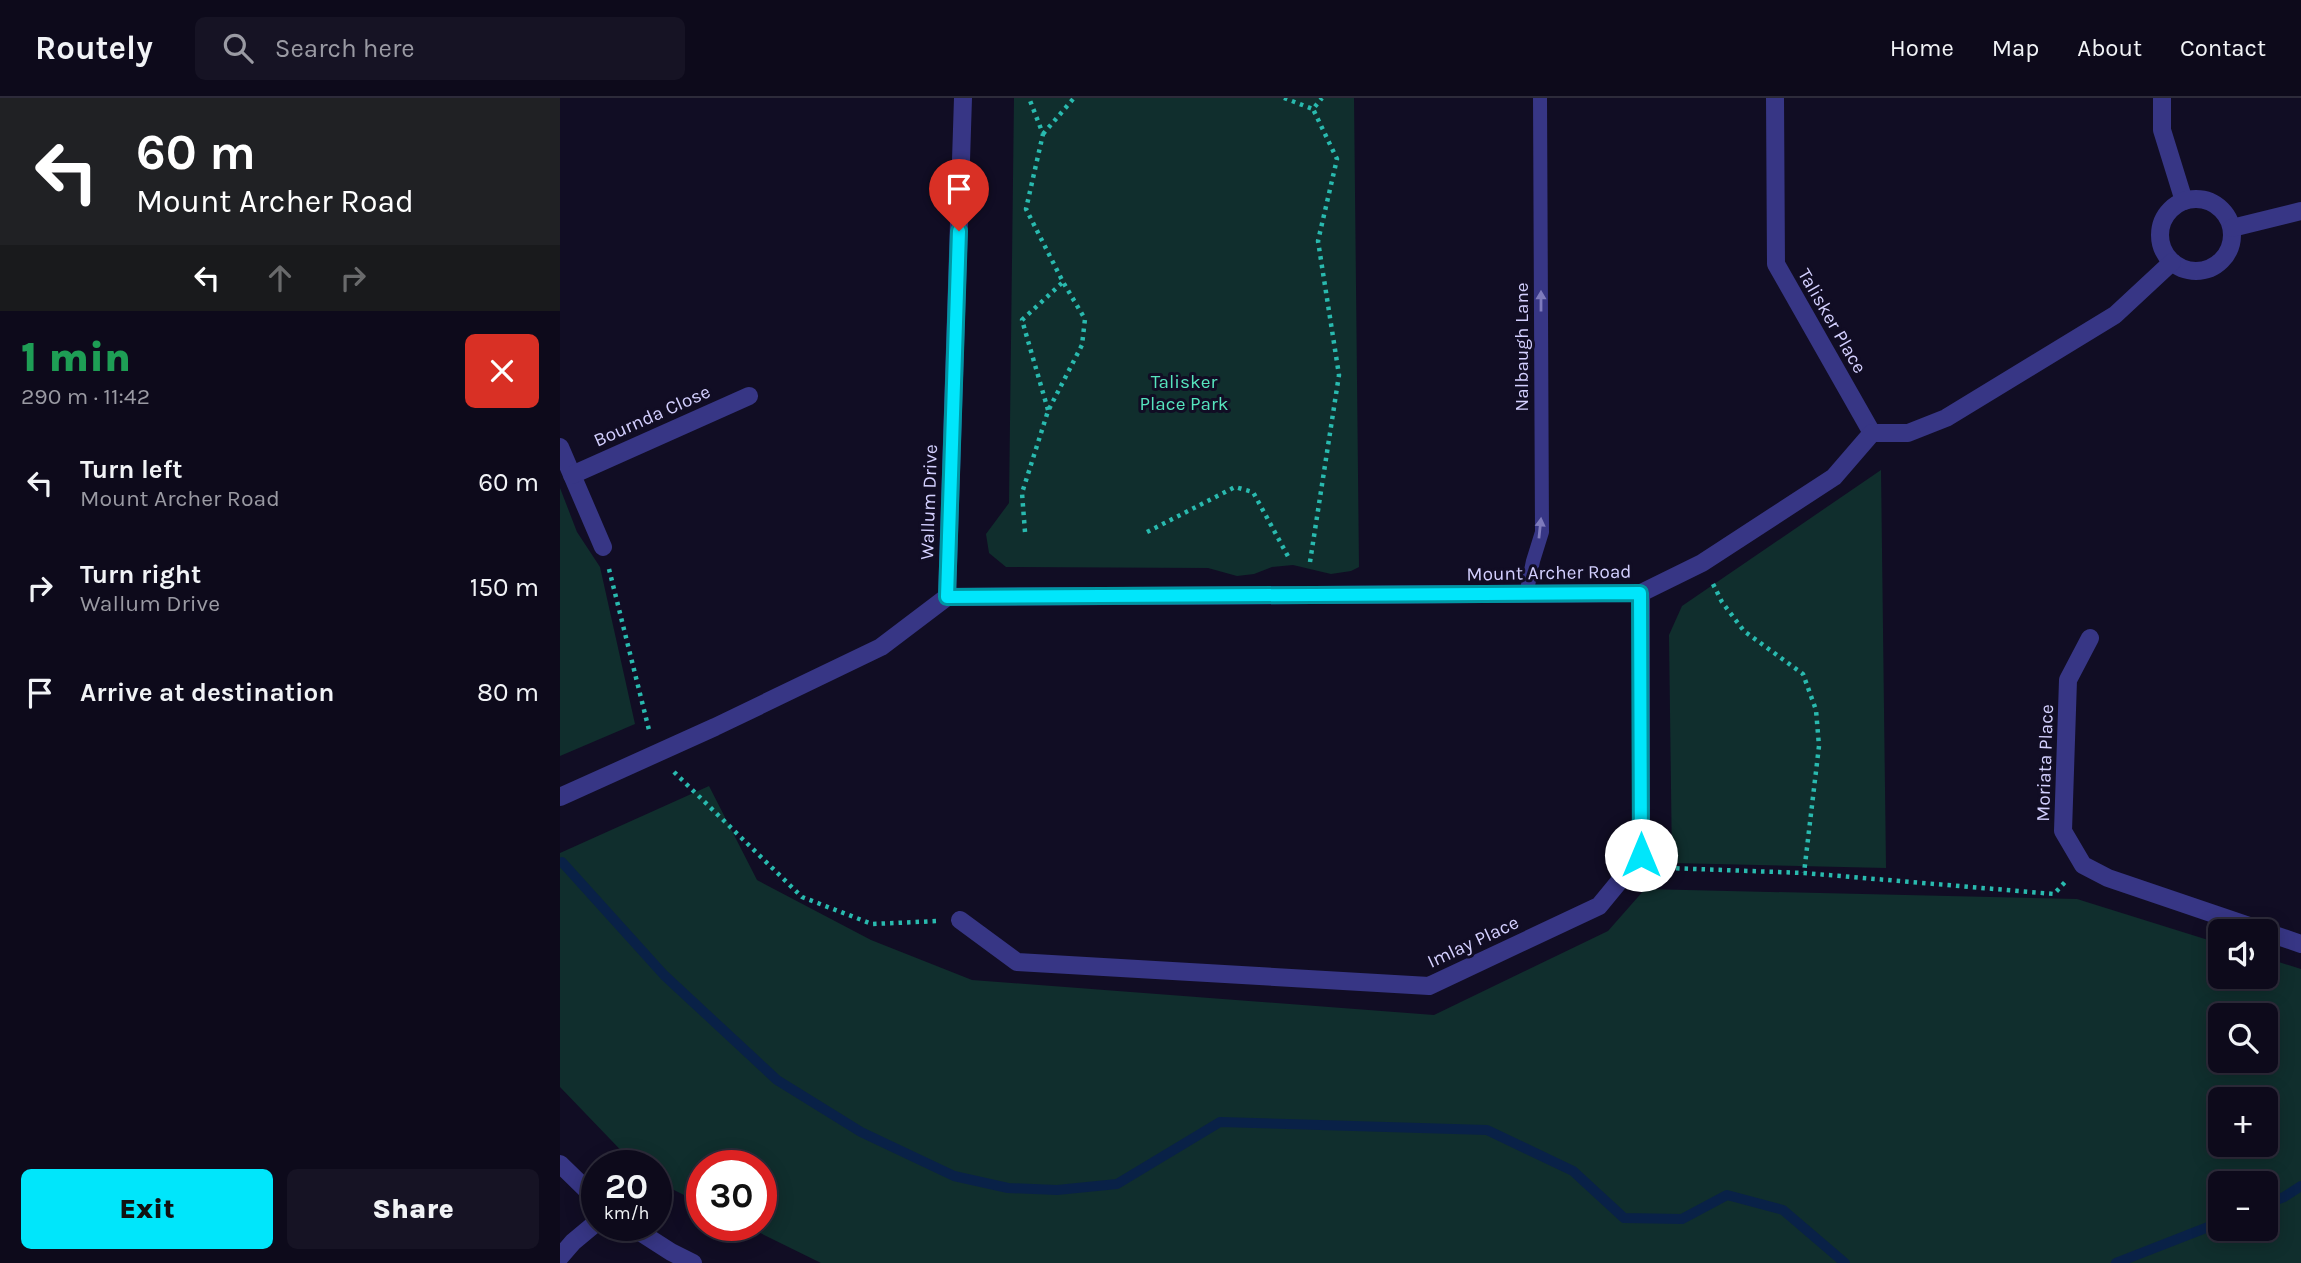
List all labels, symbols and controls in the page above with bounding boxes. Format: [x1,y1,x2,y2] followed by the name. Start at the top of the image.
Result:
[195,17,685,80] search box
[35,29,153,67] text: Routely
[219,29,257,67] icon: search
[275,33,415,64] text: Search here
[1890,34,1954,62] text: Home
[1992,34,2039,62] text: Map
[2077,34,2142,62] text: About
[2180,34,2266,62] text: Contact
[136,124,256,181] text: 60 m
[21,126,112,217] icon: left
[929,159,989,231] pin
[940,170,978,208] icon: arrive
[136,183,414,220] text: Mount Archer Road
[188,259,226,297] icon: left
[261,259,299,297] icon: ahead
[334,259,372,297] icon: right
[1793,265,1871,377] street label: Talisker Place
[1511,282,1533,412] street label: Nalbaugh Lane
[1535,290,1547,312] one-way arrow
[21,332,131,382] text: 1 min
[465,334,539,408] button: close
[1140,371,1229,415] park label: Talisker Place Park
[590,380,714,452] street label: Bournda Close
[21,383,150,410] text: 290 m · 11:42
[916,444,942,560] street label: Wallum Drive
[80,454,182,485] text: Turn left
[21,464,59,502] icon: left
[478,467,539,498] text: 60 m
[80,485,280,512] text: Mount Archer Road
[1535,517,1546,539] one-way arrow
[80,559,201,590] text: Turn right
[1466,561,1632,585] street label: Mount Archer Road
[21,569,59,607] icon: right
[470,572,539,603] text: 150 m
[80,590,220,617] text: Wallum Drive
[21,674,59,712] icon: arrive
[80,677,334,708] text: Arrive at destination
[477,677,539,708] text: 80 m
[2032,704,2058,822] street label: Moriata Place
[1604,818,1678,892] position arrow
[1424,911,1522,973] street label: Imlay Place
[2208,919,2278,1241] map controls
[2208,919,2278,989] button: sound
[2208,1003,2278,1073] button: search
[2208,1087,2278,1157] button: +
[686,1150,777,1241] speed limit sign: 30
[605,1166,648,1207] text: 20
[21,1169,273,1249] button: Exit
[287,1169,539,1249] button: Share
[2208,1171,2278,1241] button: −
[604,1202,649,1224] text: km/h

